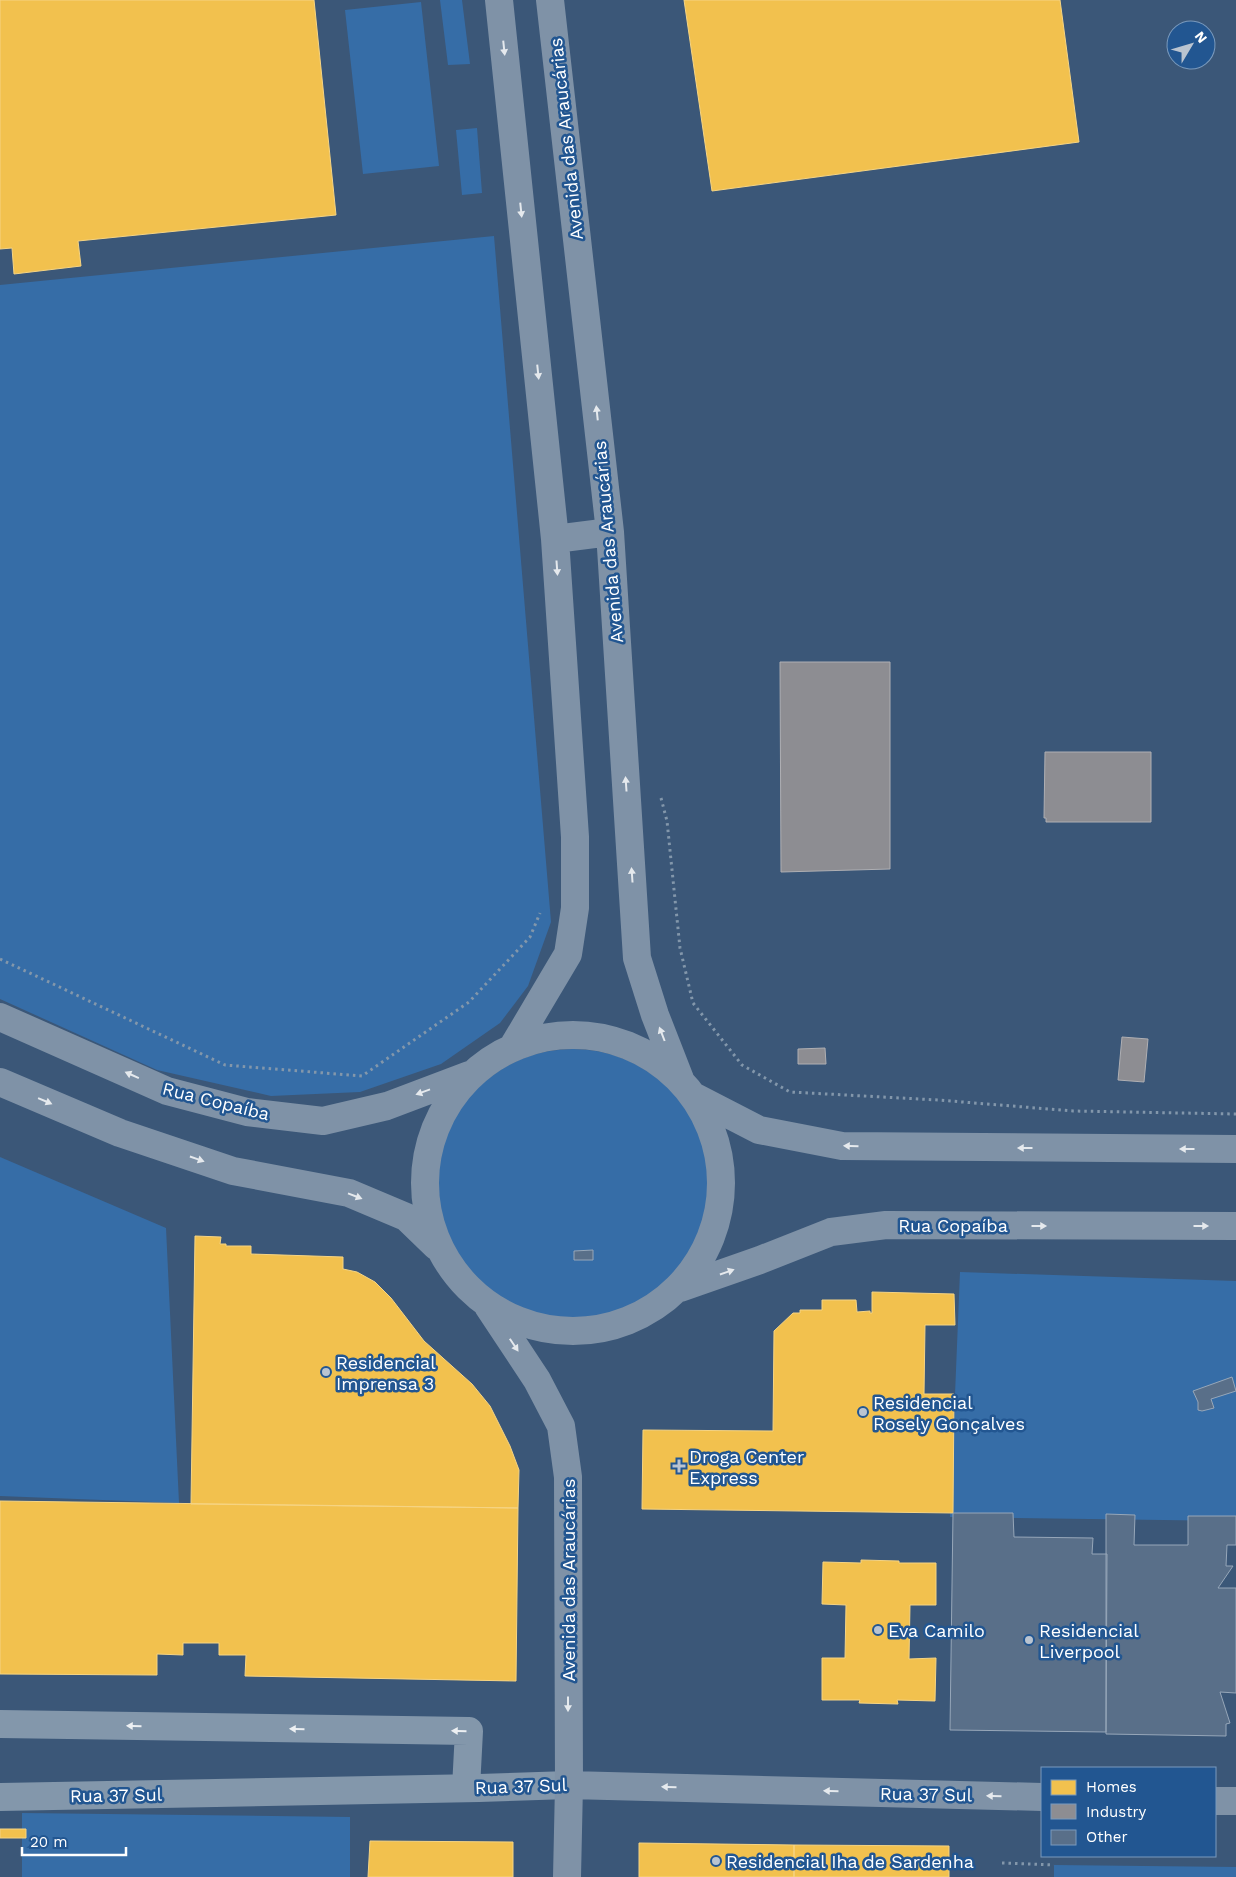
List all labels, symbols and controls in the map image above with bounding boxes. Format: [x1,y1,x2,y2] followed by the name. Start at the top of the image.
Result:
[1166,20,1216,70] north arrow
[1192,28,1211,46] text: N
[545,37,587,241] street label: Avenida das Araucárias
[500,41,508,57] one-way arrow
[517,202,525,218] one-way arrow
[534,364,542,380] one-way arrow
[592,404,600,420] one-way arrow
[589,440,627,644] street label: Avenida das Araucárias
[554,561,562,577] one-way arrow
[622,775,630,791] one-way arrow
[628,867,636,883] one-way arrow
[658,1026,665,1041] one-way arrow
[125,1071,139,1079] one-way arrow
[160,1078,272,1124] street label: Rua Copaíba
[415,1088,430,1096] one-way arrow
[38,1098,52,1106] one-way arrow
[843,1142,859,1150] one-way arrow
[1017,1144,1033,1152] one-way arrow
[1179,1145,1195,1153] one-way arrow
[190,1155,205,1163] one-way arrow
[348,1192,363,1200] one-way arrow
[898,1215,1008,1236] street label: Rua Copaíba
[1031,1222,1047,1230] one-way arrow
[1194,1222,1210,1230] one-way arrow
[719,1267,734,1275] one-way arrow
[509,1338,519,1352] one-way arrow
[336,1352,436,1394] place label: Residencial Imprensa 3
[320,1366,332,1378] marker: Residencial Imprensa 3
[873,1392,1025,1434] place label: Residencial Rosely Gonçalves
[857,1406,869,1418] marker: Residencial Rosely Gonçalves
[689,1446,804,1488] place label: Droga Center Express
[673,1460,685,1472] marker: Droga Center Express
[558,1479,579,1681] street label: Avenida das Araucárias
[888,1620,985,1641] place label: Eva Camilo
[1039,1620,1139,1662] place label: Residencial Liverpool
[872,1624,884,1636] marker: Eva Camilo
[1023,1634,1035,1646] marker: Residencial Liverpool
[564,1696,572,1712] one-way arrow
[126,1722,142,1730] one-way arrow
[288,1724,304,1732] one-way arrow
[451,1727,467,1735] one-way arrow
[1041,1767,1216,1857] legend
[474,1774,568,1798] street label: Rua 37 Sul
[1086,1778,1137,1796] text: Homes
[660,1783,676,1791] one-way arrow
[880,1783,973,1805] street label: Rua 37 Sul
[70,1784,163,1806] street label: Rua 37 Sul
[823,1787,839,1795] one-way arrow
[985,1791,1001,1799] one-way arrow
[1086,1803,1147,1821] text: Industry
[22,1824,126,1856] scale bar
[1086,1828,1128,1846] text: Other
[30,1833,68,1851] text: 20 m
[726,1851,974,1872] place label: Residencial Iha de Sardenha
[710,1855,722,1867] marker: Residencial Iha de Sardenha

